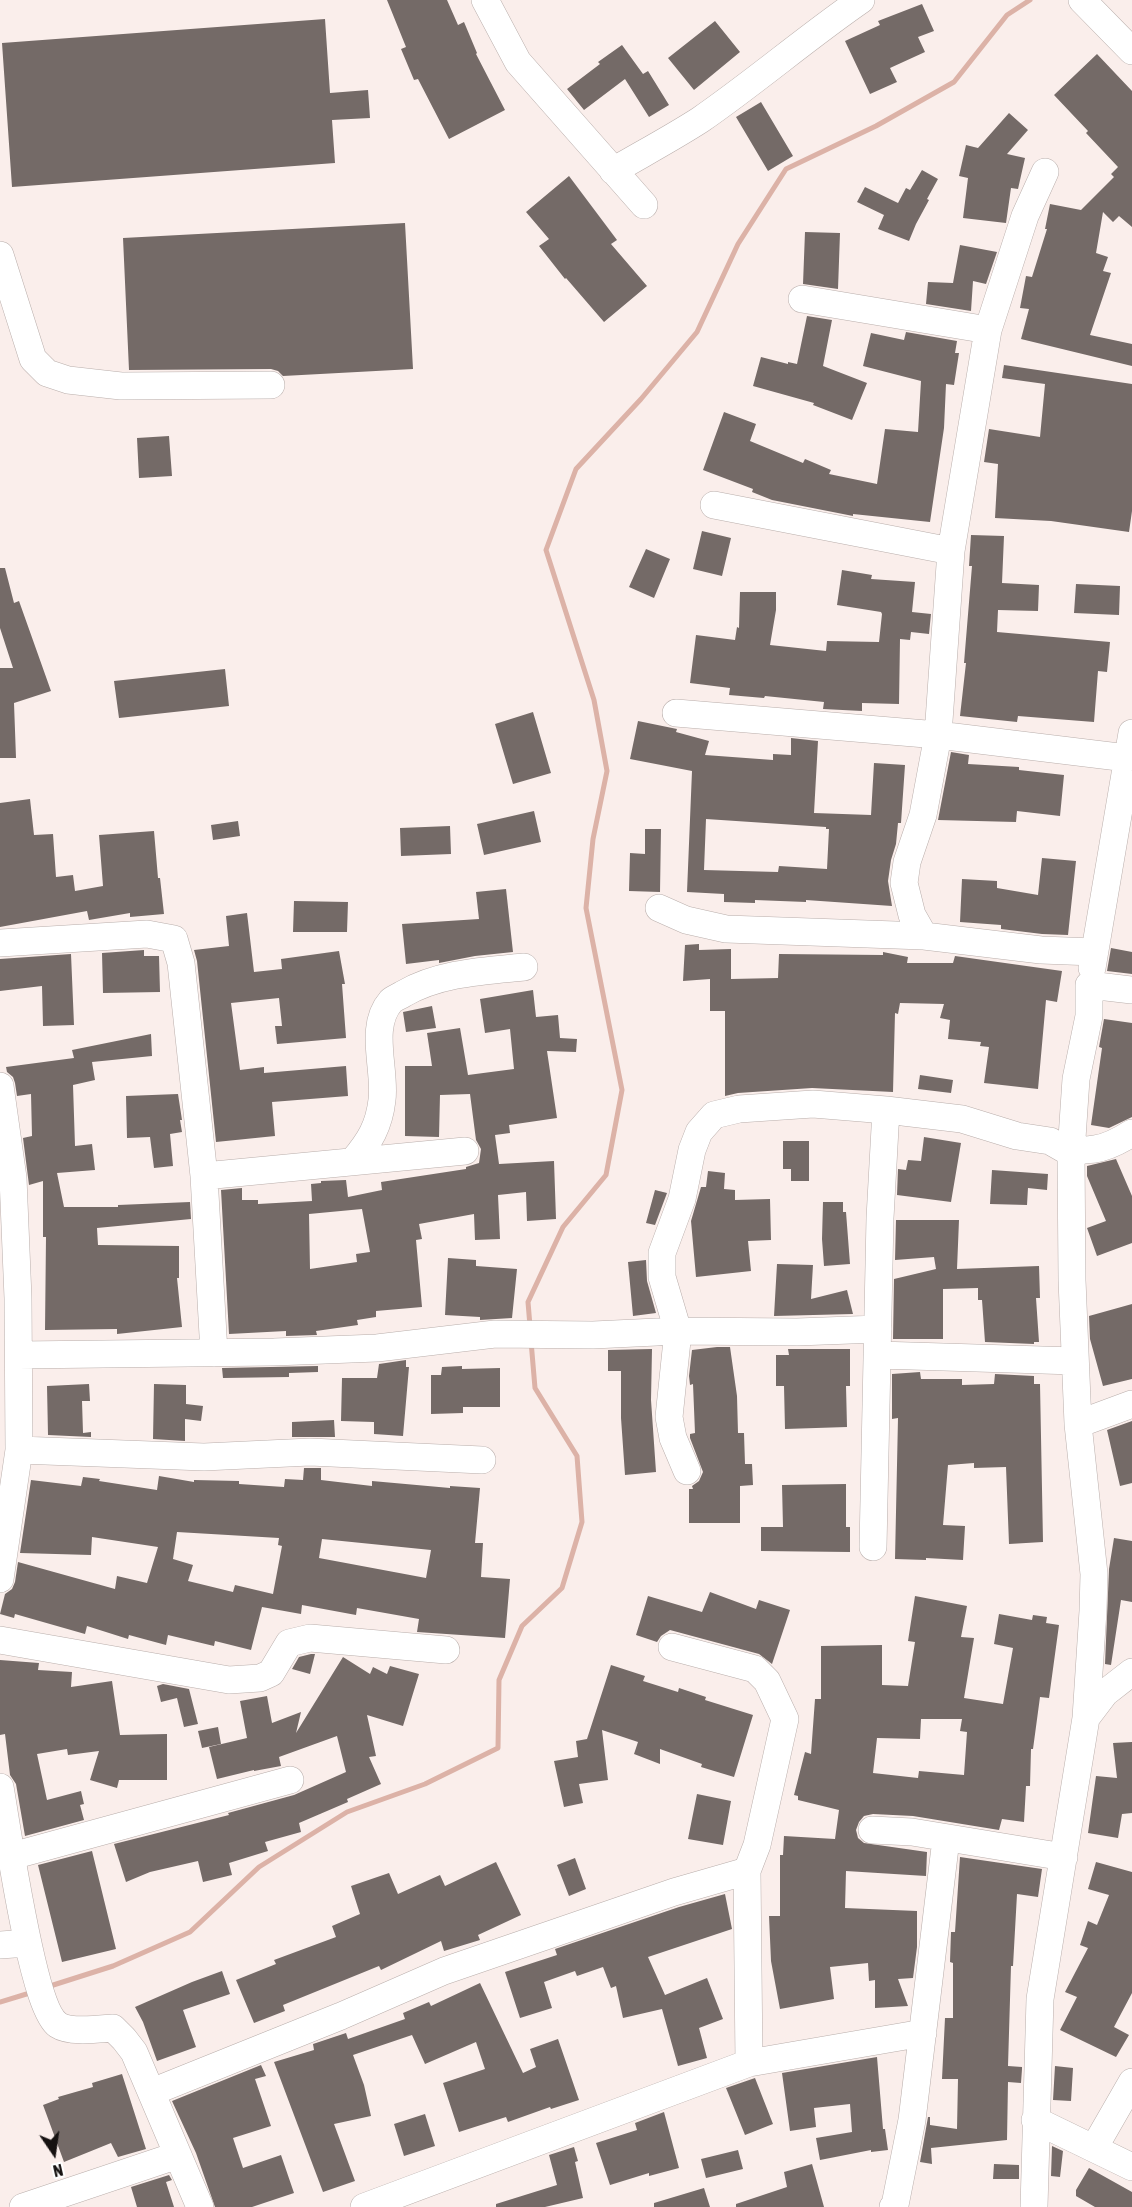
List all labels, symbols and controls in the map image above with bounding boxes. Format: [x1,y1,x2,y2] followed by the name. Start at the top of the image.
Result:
[24,2123,84,2183] north arrow
[51,2161,65,2180] text: N

